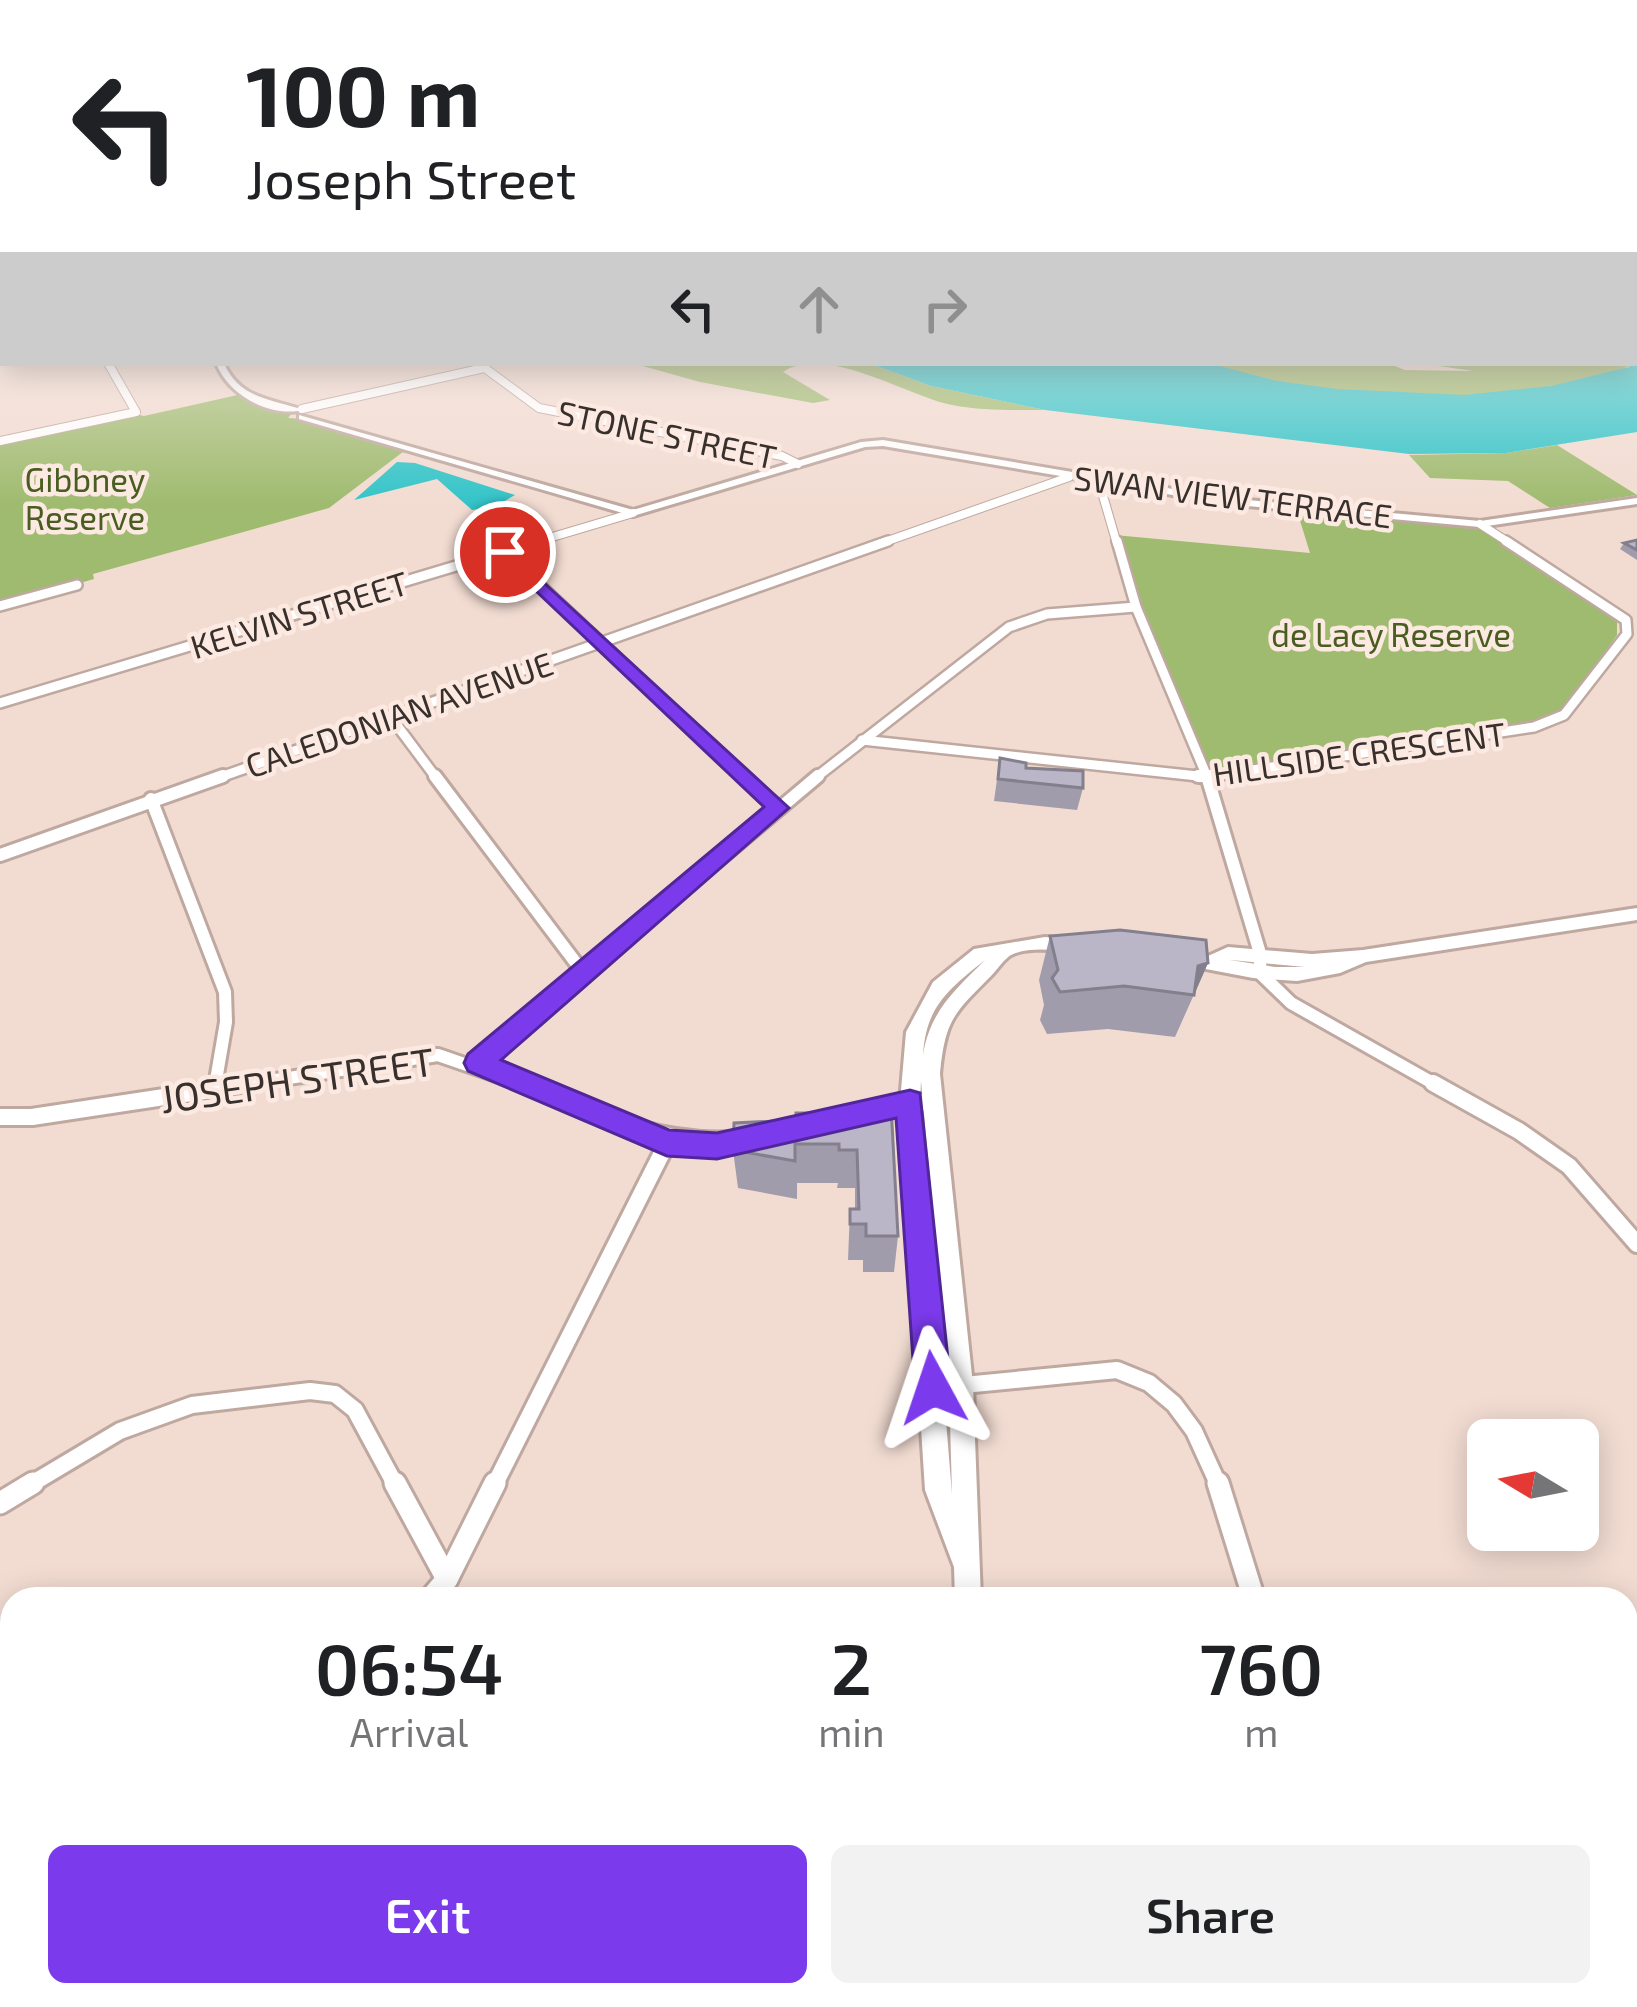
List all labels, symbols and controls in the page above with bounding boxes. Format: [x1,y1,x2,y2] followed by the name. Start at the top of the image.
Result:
[246,43,480,144] text: 100 m
[48,48,204,204] icon: left
[246,145,576,210] text: Joseph Street
[660,276,726,342] icon: left
[786,276,852,342] icon: ahead
[912,276,978,342] icon: right
[554,391,780,477] street label: STONE STREET
[1072,457,1394,535] street label: SWAN VIEW TERRACE
[25,459,145,537] park label: Gibbney Reserve
[454,501,556,603] pin
[472,519,538,585] icon: arrive
[185,562,413,666] street label: KELVIN STREET
[1271,614,1511,654] park label: de Lacy Reserve
[240,643,558,785] street label: CALEDONIAN AVENUE
[1210,713,1508,793] street label: HILLSIDE CRESCENT
[157,1037,437,1121] street label: JOSEPH STREET
[870,1325,996,1451] position arrow
[1467,1419,1599,1551] north arrow
[1467,1419,1599,1551] map controls
[315,1623,503,1709] text: 06:54
[831,1623,872,1709] text: 2
[1199,1623,1323,1709] text: 760
[350,1708,468,1755] text: Arrival
[818,1708,885,1755] text: min
[1244,1708,1278,1755] text: m
[48,1845,807,1983] button: Exit
[831,1845,1590,1983] button: Share

